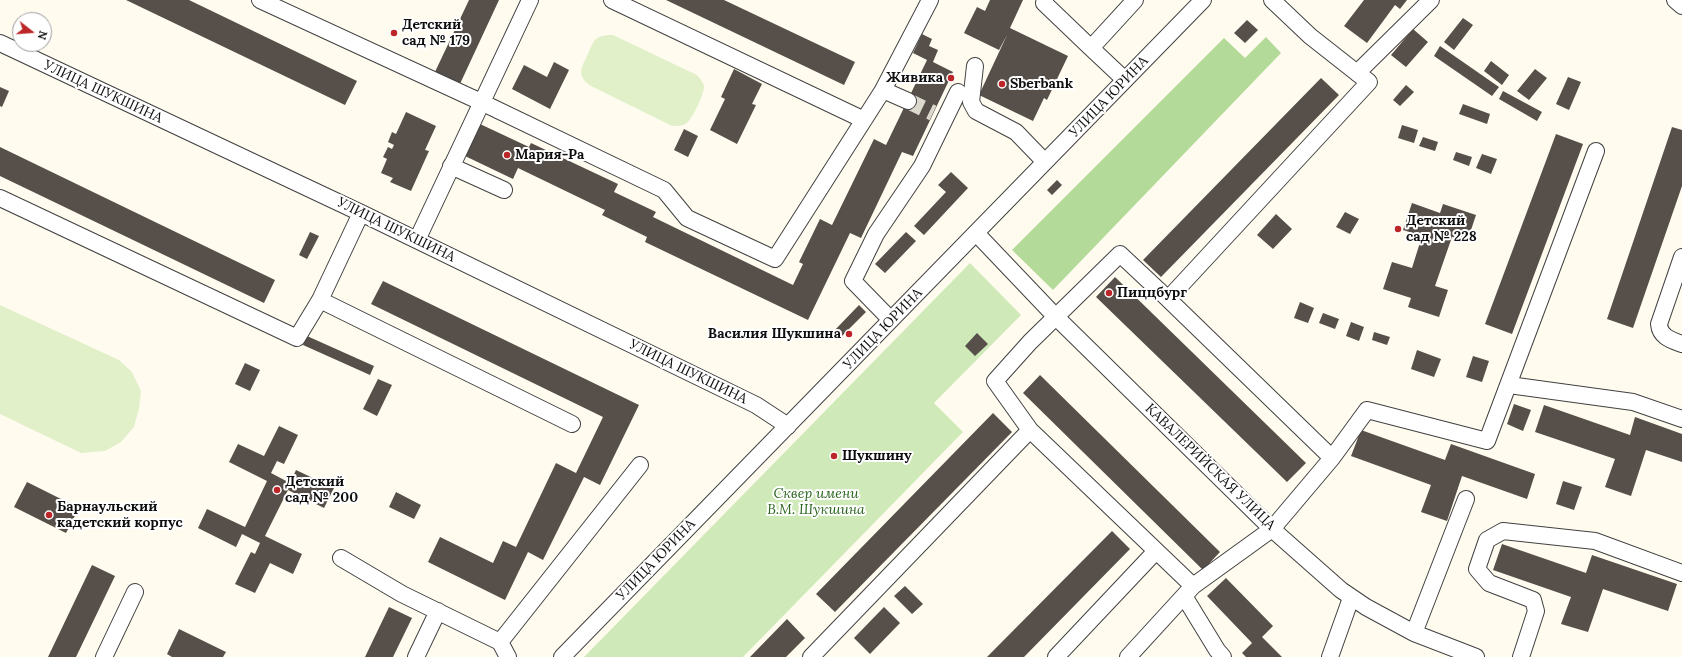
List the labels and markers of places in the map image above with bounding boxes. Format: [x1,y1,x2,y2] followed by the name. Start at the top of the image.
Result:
[402,17,470,50] place label: Детский сад № 179
[389,28,399,38] marker: Детский сад № 179
[886,70,943,86] place label: Живика
[946,73,956,83] marker: Живика
[1010,76,1073,92] place label: Sberbank
[997,79,1007,89] marker: Sberbank
[515,147,584,163] place label: Мария-Ра
[502,150,512,160] marker: Мария-Ра
[1406,213,1477,246] place label: Детский сад № 228
[1393,224,1403,234] marker: Детский сад № 228
[1117,285,1187,301] place label: Пиццбург
[1104,288,1114,298] marker: Пиццбург
[708,326,841,342] place label: Василия Шукшина
[844,329,854,339] marker: Василия Шукшина
[842,448,912,464] place label: Шукшину
[829,451,839,461] marker: Шукшину
[285,474,358,506] place label: Детский сад № 200
[272,485,282,495] marker: Детский сад № 200
[57,499,183,532] place label: Барнаульский кадетский корпус
[44,510,54,520] marker: Барнаульский кадетский корпус

